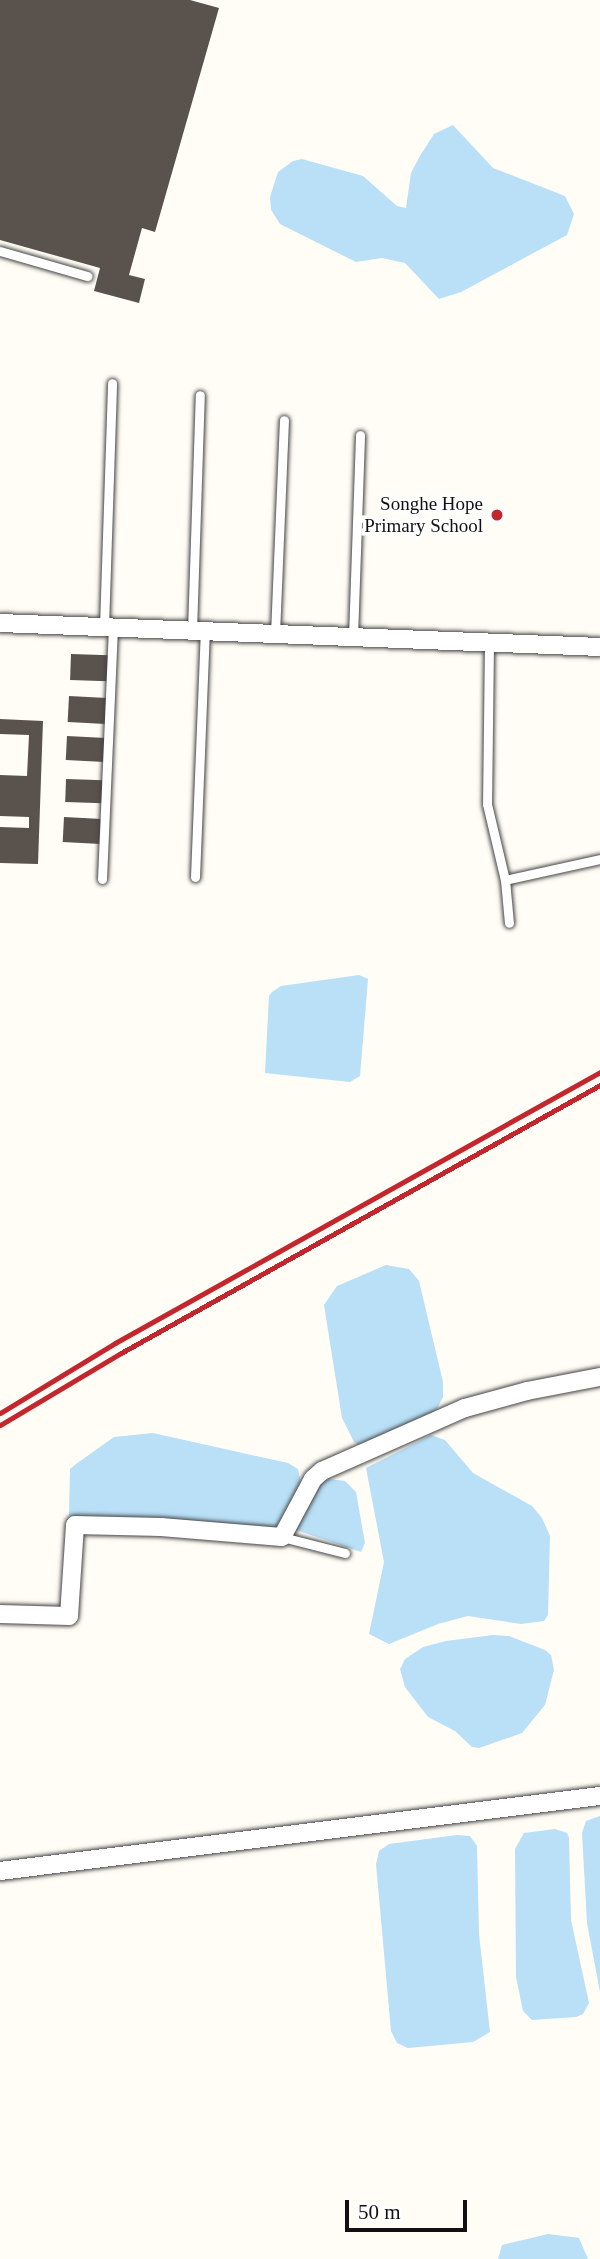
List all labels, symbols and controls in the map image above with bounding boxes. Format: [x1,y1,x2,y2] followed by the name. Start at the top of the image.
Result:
[364,493,483,537] place label: Songhe Hope Primary School
[489,507,505,523] marker: Songhe Hope Primary School
[348,2186,470,2230] scale bar
[358,2200,401,2224] text: 50 m

